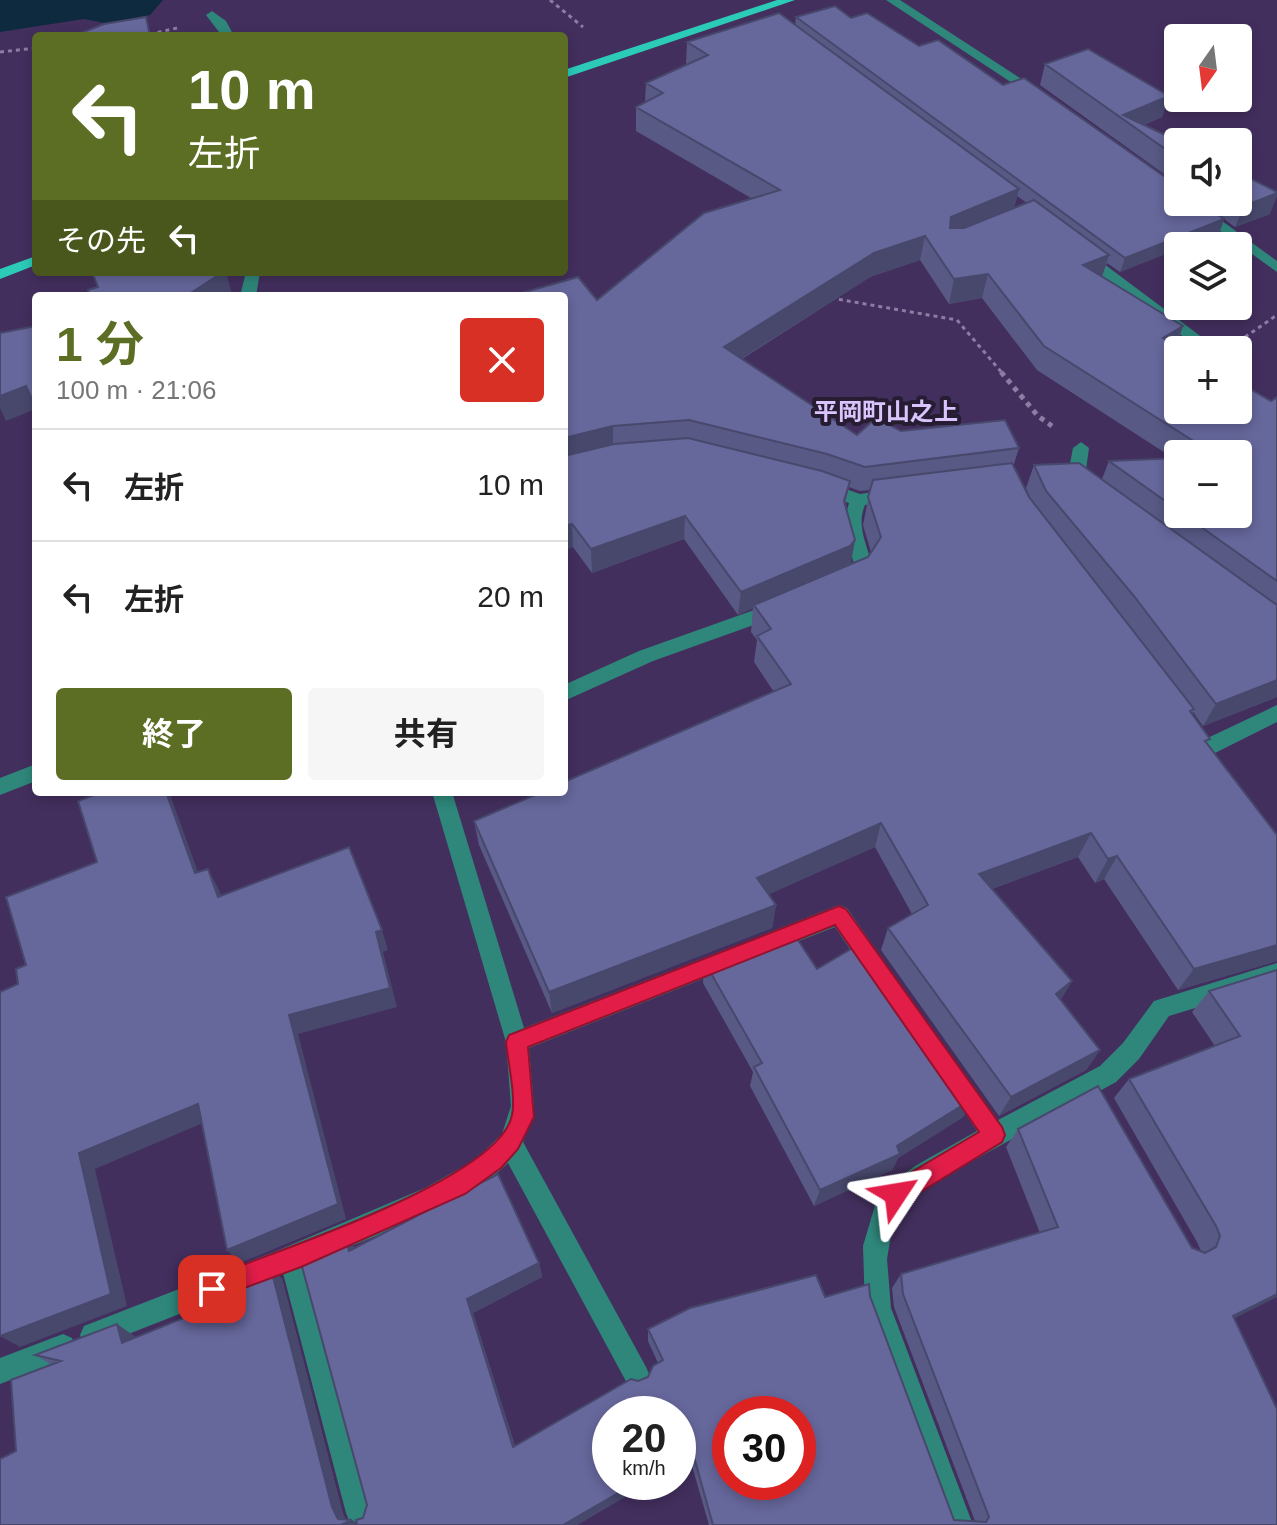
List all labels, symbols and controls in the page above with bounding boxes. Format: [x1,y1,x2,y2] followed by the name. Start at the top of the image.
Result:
[1164,24,1252,112] north arrow
[1164,24,1252,528] map controls
[188,58,316,121] text: 10 m
[56,64,160,168] icon: left
[1164,128,1252,216] button: sound
[188,133,260,174] text: 左折
[162,216,206,260] icon: left
[56,224,146,257] text: その先
[1164,232,1252,320] button: layers
[56,318,144,371] text: 1 分
[460,318,544,402] button: close
[1164,336,1252,424] button: +
[56,375,216,405] text: 100 m · 21:06
[814,398,958,425] district label: 平岡町山之上
[1164,440,1252,528] button: −
[56,463,100,507] icon: left
[477,468,544,501] text: 10 m
[124,471,184,504] text: 左折
[56,575,100,619] icon: left
[477,580,544,613] text: 20 m
[124,583,184,616] text: 左折
[56,688,292,780] button: 終了
[308,688,544,780] button: 共有
[854,1152,938,1236] position arrow
[178,1255,246,1323] pin
[190,1267,234,1311] icon: arrive
[712,1396,816,1500] speed limit sign: 30
[622,1416,666,1460] text: 20
[622,1457,666,1479] text: km/h

